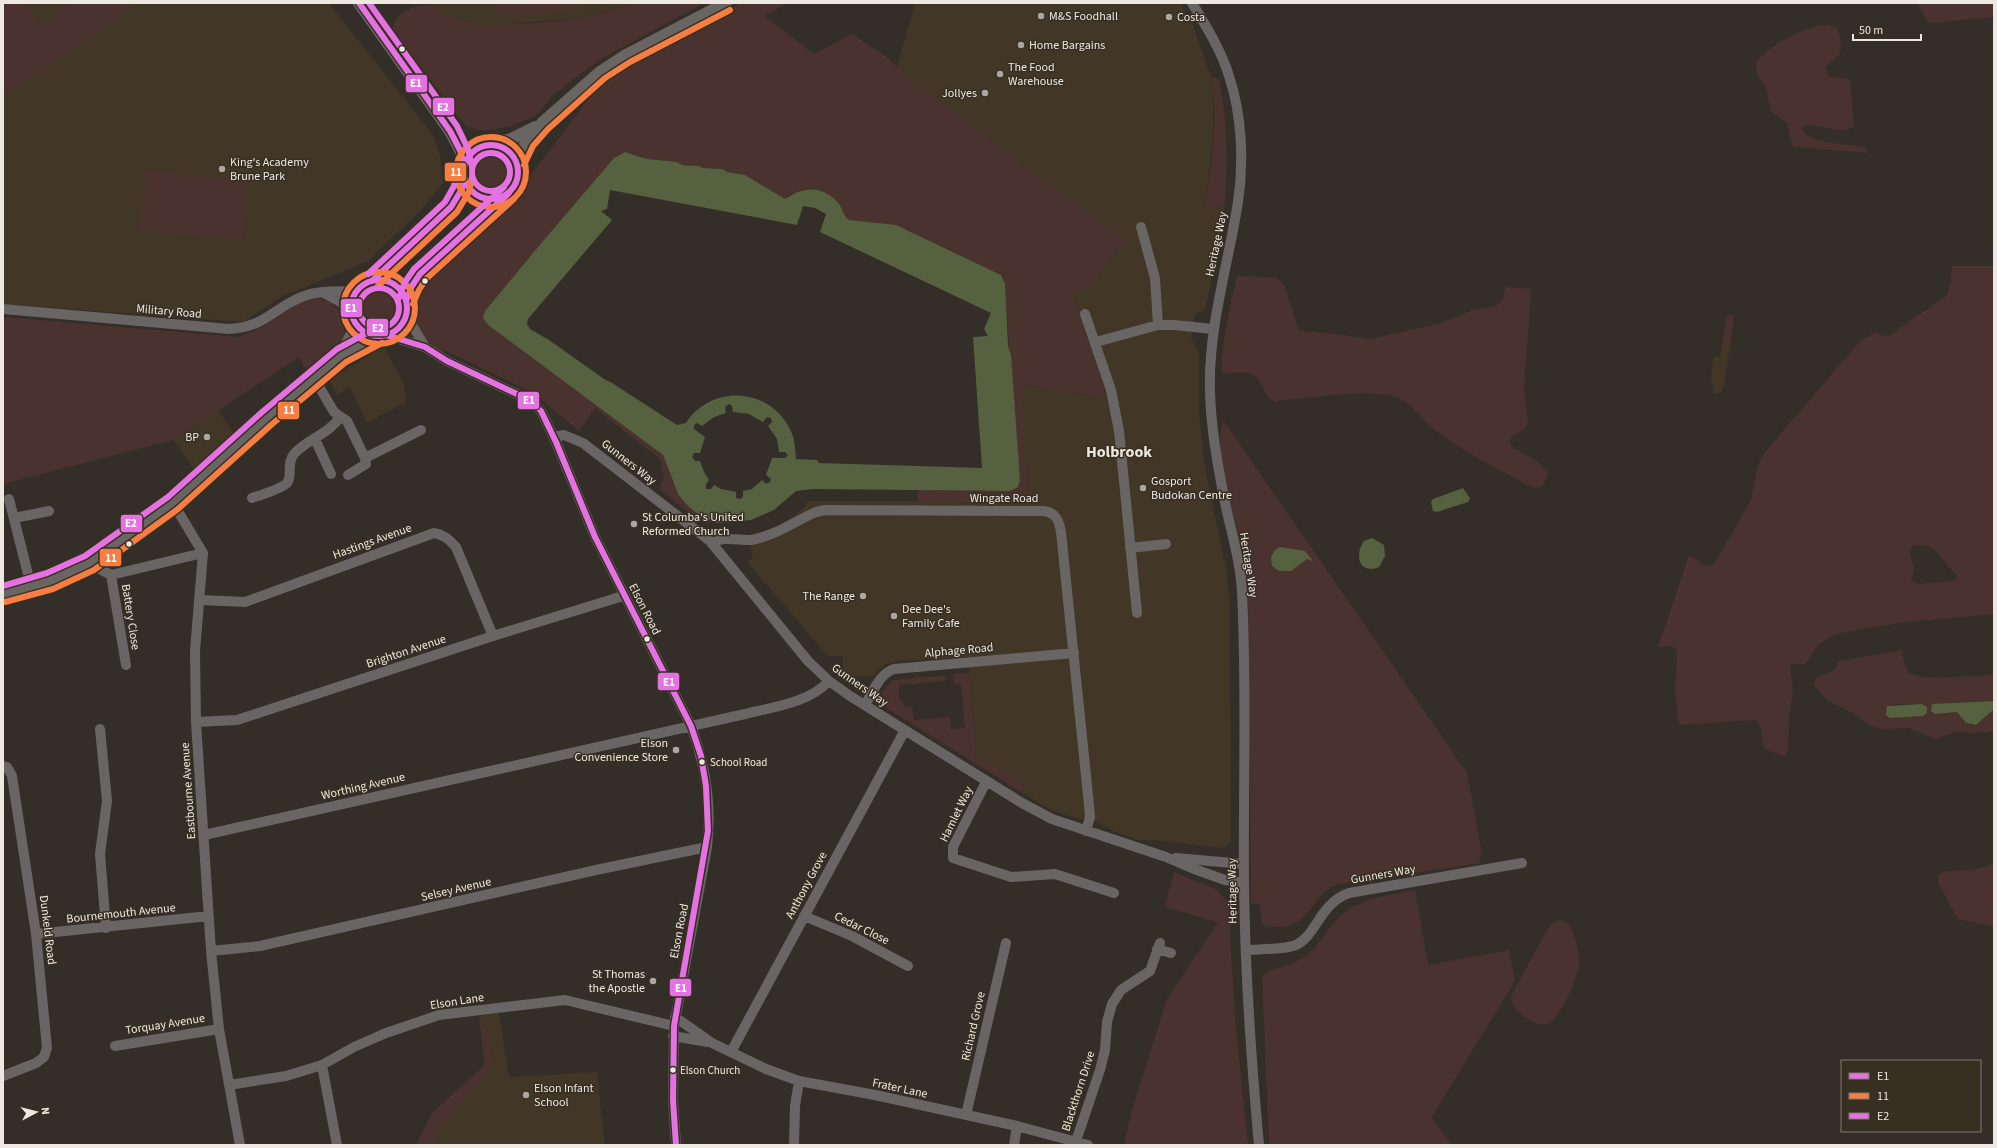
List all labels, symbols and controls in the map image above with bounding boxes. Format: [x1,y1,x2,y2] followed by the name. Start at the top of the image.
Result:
[1049,8,1118,25] place label: M&S Foodhall
[1177,9,1205,26] place label: Costa
[1036,11,1046,21] marker: M&S Foodhall
[1164,12,1174,22] marker: Costa
[1853,16,1921,42] scale bar
[1859,22,1883,39] text: 50 m
[1029,37,1105,54] place label: Home Bargains
[1016,40,1026,50] marker: Home Bargains
[397,44,407,54] unlabelled marker
[1008,59,1064,90] place label: The Food Warehouse
[995,69,1005,79] marker: The Food Warehouse
[405,74,428,93] line badge: E1
[410,76,422,91] text: E1
[942,85,977,102] place label: Jollyes
[980,88,990,98] marker: Jollyes
[432,97,455,116] line badge: E2
[437,100,449,115] text: E2
[230,154,309,185] place label: King's Academy Brune Park
[444,162,467,182] line badge: 11
[217,164,227,174] marker: King's Academy Brune Park
[450,165,462,180] text: 11
[1201,210,1232,278] street label: Heritage Way
[420,276,430,286] unlabelled marker
[340,298,363,318] line badge: E1
[135,300,202,323] street label: Military Road
[345,301,357,316] text: E1
[366,318,389,337] line badge: E2
[372,321,384,336] text: E2
[517,391,540,410] line badge: E1
[523,393,535,408] text: E1
[277,401,300,420] line badge: 11
[283,403,295,418] text: 11
[185,429,199,446] place label: BP
[202,432,212,442] marker: BP
[598,436,660,489] street label: Gunners Way
[1086,441,1152,463] district label: Holbrook
[1151,473,1232,504] place label: Gosport Budokan Centre
[1138,483,1148,493] marker: Gosport Budokan Centre
[970,490,1038,507] street label: Wingate Road
[642,509,744,540] place label: St Columba's United Reformed Church
[120,514,143,533] line badge: E2
[125,516,137,531] text: E2
[330,519,414,564] street label: Hastings Avenue
[629,519,639,529] marker: St Columba's United Reformed Church
[1235,531,1262,599] street label: Heritage Way
[124,539,134,549] unlabelled marker
[99,548,122,567] line badge: 11
[105,551,117,566] text: 11
[624,581,665,638] street label: Elson Road
[117,583,144,651] street label: Battery Close
[802,588,855,605] place label: The Range
[858,591,868,601] marker: The Range
[902,601,960,632] place label: Dee Dee's Family Cafe
[889,611,899,621] marker: Dee Dee's Family Cafe
[364,631,448,672] street label: Brighton Avenue
[642,634,652,644] unlabelled marker
[924,639,994,662] street label: Alphage Road
[828,660,892,711] street label: Gunners Way
[657,672,680,691] line badge: E1
[663,675,675,690] text: E1
[574,735,668,766] place label: Elson Convenience Store
[177,742,200,840] street label: Eastbourne Avenue
[671,745,681,755] marker: Elson Convenience Store
[710,755,767,770] place label: School Road
[697,757,707,767] marker: School Road
[319,769,407,804] street label: Worthing Avenue
[936,783,977,845] street label: Hamlet Way
[782,848,831,922] street label: Anthony Grove
[1223,858,1242,924] street label: Heritage Way
[1349,860,1417,889] street label: Gunners Way
[419,873,493,906] street label: Selsey Avenue
[35,894,60,966] street label: Dunkeld Road
[66,899,177,928] street label: Bournemouth Avenue
[666,902,693,960] street label: Elson Road
[831,908,892,949] street label: Cedar Close
[589,966,645,997] place label: St Thomas the Apostle
[648,976,658,986] marker: St Thomas the Apostle
[669,978,692,997] line badge: E1
[675,981,687,996] text: E1
[429,989,485,1014] street label: Elson Lane
[957,990,990,1062] street label: Richard Grove
[124,1010,206,1039] street label: Torquay Avenue
[1057,1049,1099,1134] street label: Blackthorn Drive
[1841,1060,1981,1132] legend
[680,1063,740,1078] place label: Elson Church
[668,1065,678,1075] marker: Elson Church
[1877,1068,1889,1085] text: E1
[871,1074,929,1103] street label: Frater Lane
[534,1080,594,1111] place label: Elson Infant School
[1877,1088,1889,1105] text: 11
[521,1090,531,1100] marker: Elson Infant School
[16,1092,56,1132] north arrow
[38,1106,53,1115] text: N
[1877,1108,1889,1125] text: E2

